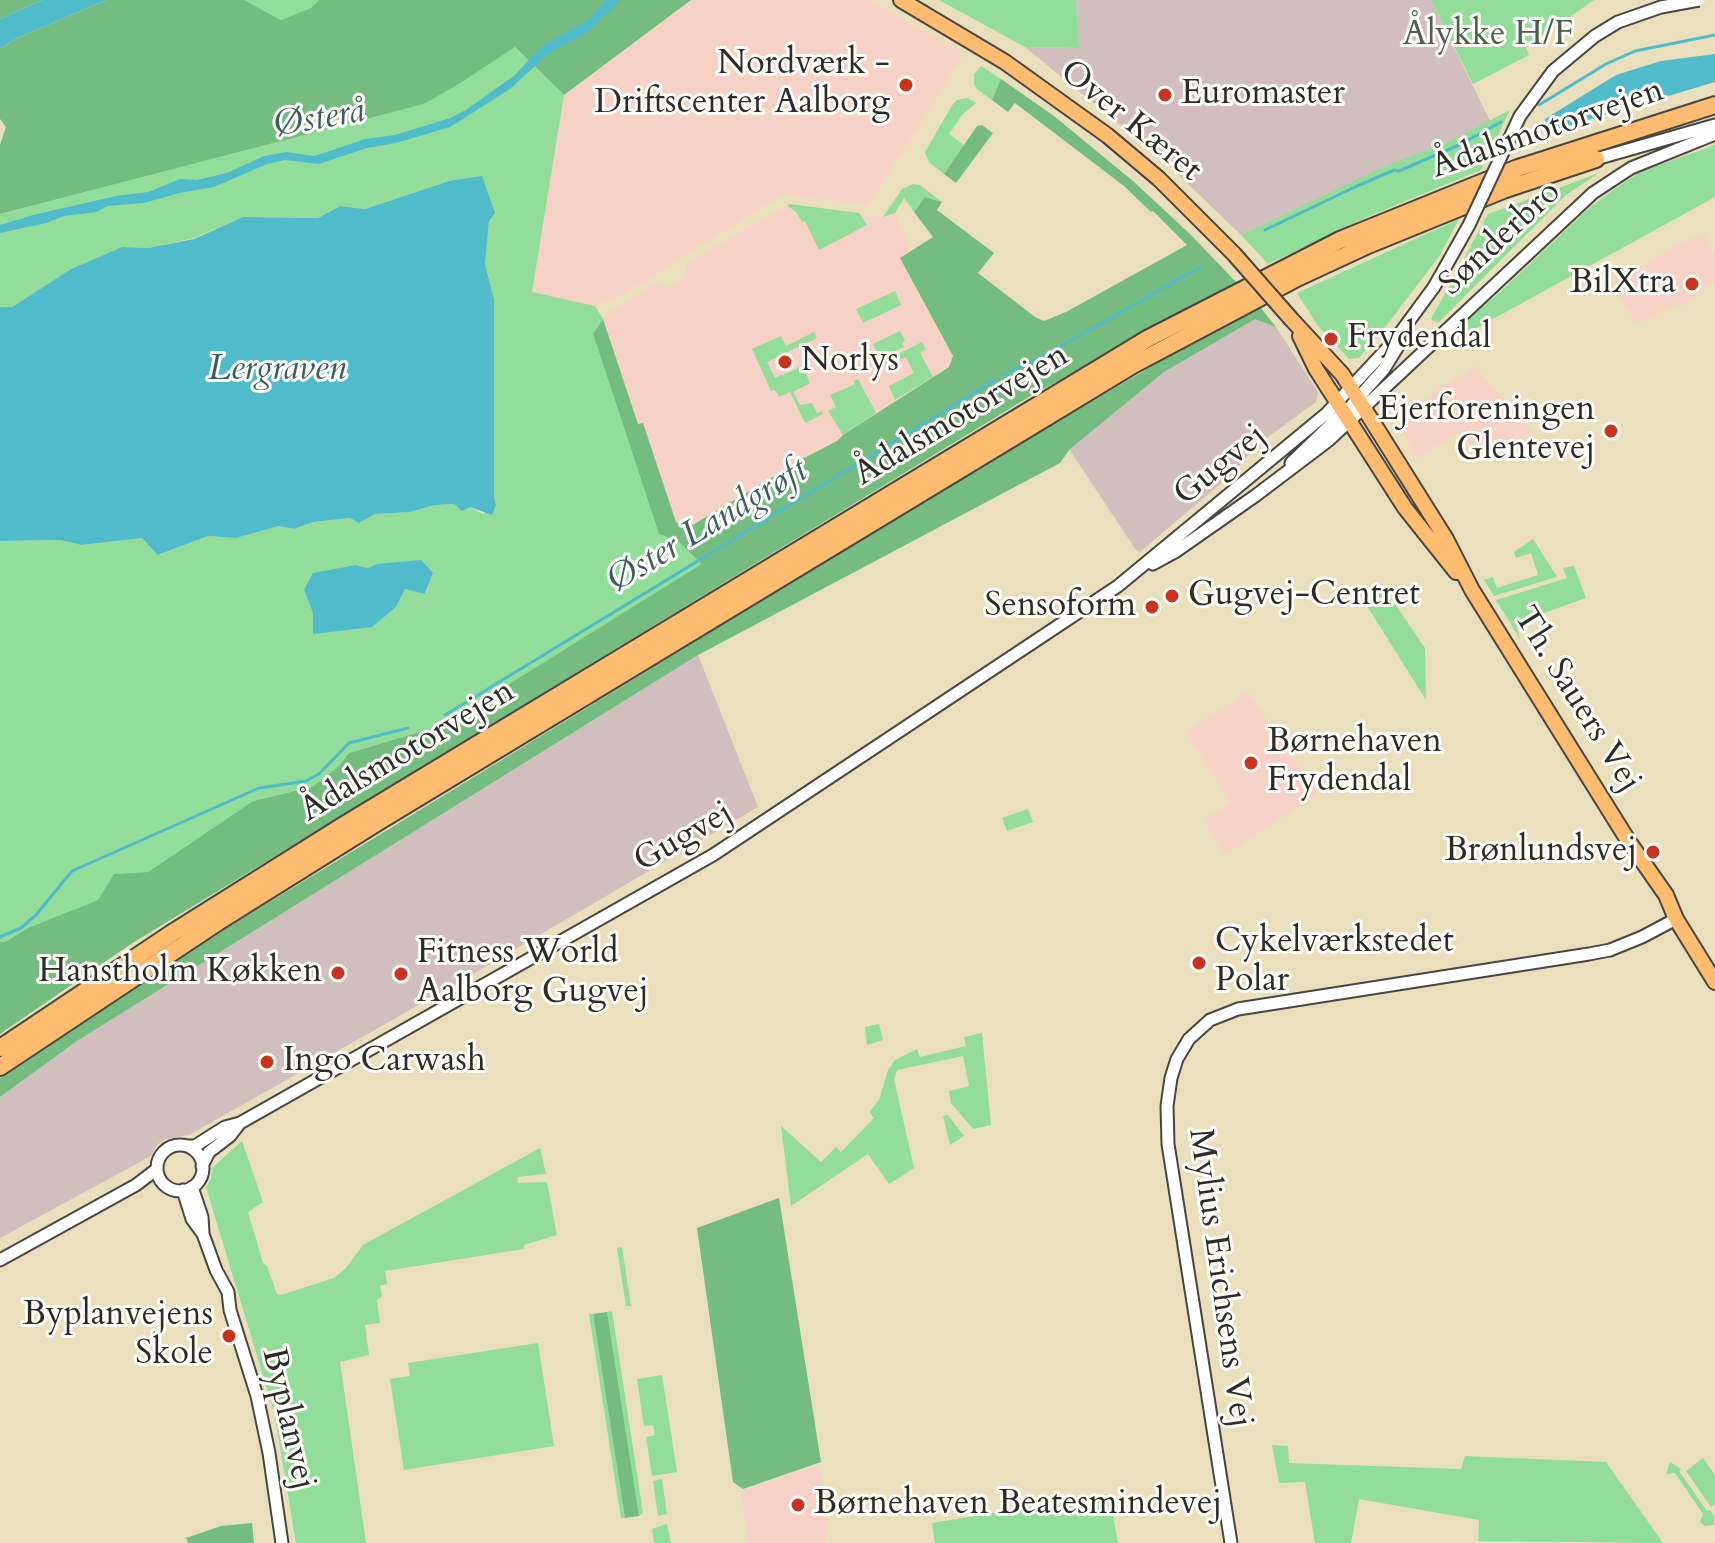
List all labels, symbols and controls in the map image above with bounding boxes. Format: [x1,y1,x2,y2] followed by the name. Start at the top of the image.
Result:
[1403,16,1573,56] park label: Ålykke H/F
[594,45,890,124] place label: Nordværk - Driftscenter Aalborg
[1051,53,1209,191] street label: Over Kæret
[1427,71,1669,189] street label: Ådalsmotorvejen
[1181,75,1345,115] place label: Euromaster
[897,76,915,94] marker: Nordværk - Driftscenter Aalborg
[1156,86,1174,104] marker: Euromaster
[270,91,368,149] water label: Østerå
[1432,173,1570,305] street label: Sønderbro
[1570,264,1676,304] place label: BilXtra
[1683,275,1701,293] marker: BilXtra
[1347,319,1491,359] place label: Frydendal
[1322,330,1340,348] marker: Frydendal
[848,336,1076,496] street label: Ådalsmotorvejen
[801,342,899,382] place label: Norlys
[208,349,346,393] water label: Lergraven
[776,353,794,371] marker: Norlys
[1378,391,1595,470] place label: Ejerforeningen Glentevej
[1167,417,1275,515] street label: Gugvej
[1602,422,1620,440] marker: Ejerforeningen Glentevej
[600,450,816,604] water label: Øster Landgrøft
[1188,576,1420,616] place label: Gugvej-Centret
[985,587,1136,627] place label: Sensoform
[1163,587,1181,605] marker: Gugvej-Centret
[1143,598,1161,616] marker: Sensoform
[1503,600,1649,800] street label: Th. Sauers Vej
[294,672,522,832] street label: Ådalsmotorvejen
[1267,723,1442,802] place label: Børnehaven Frydendal
[1242,754,1260,772] marker: Børnehaven Frydendal
[628,794,740,882] street label: Gugvej
[1445,832,1637,872] place label: Brønlundsvej
[1644,843,1662,861] marker: Brønlundsvej
[1215,923,1454,1002] place label: Cykelværkstedet Polar
[417,934,649,1014] place label: Fitness World Aalborg Gugvej
[38,953,322,993] place label: Hanstholm Køkken
[1190,954,1208,972] marker: Cykelværkstedet Polar
[329,964,347,982] marker: Hanstholm Køkken
[392,965,410,983] marker: Fitness World Aalborg Gugvej
[283,1042,486,1082] place label: Ingo Carwash
[258,1053,276,1071] marker: Ingo Carwash
[1178,1126,1260,1430] street label: Mylius Erichsens Vej
[23,1296,213,1376] place label: Byplanvejens Skole
[220,1327,238,1345] marker: Byplanvejens Skole
[251,1344,323,1494] street label: Byplanvej
[814,1485,1222,1525] place label: Børnehaven Beatesmindevej
[789,1496,807,1514] marker: Børnehaven Beatesmindevej

